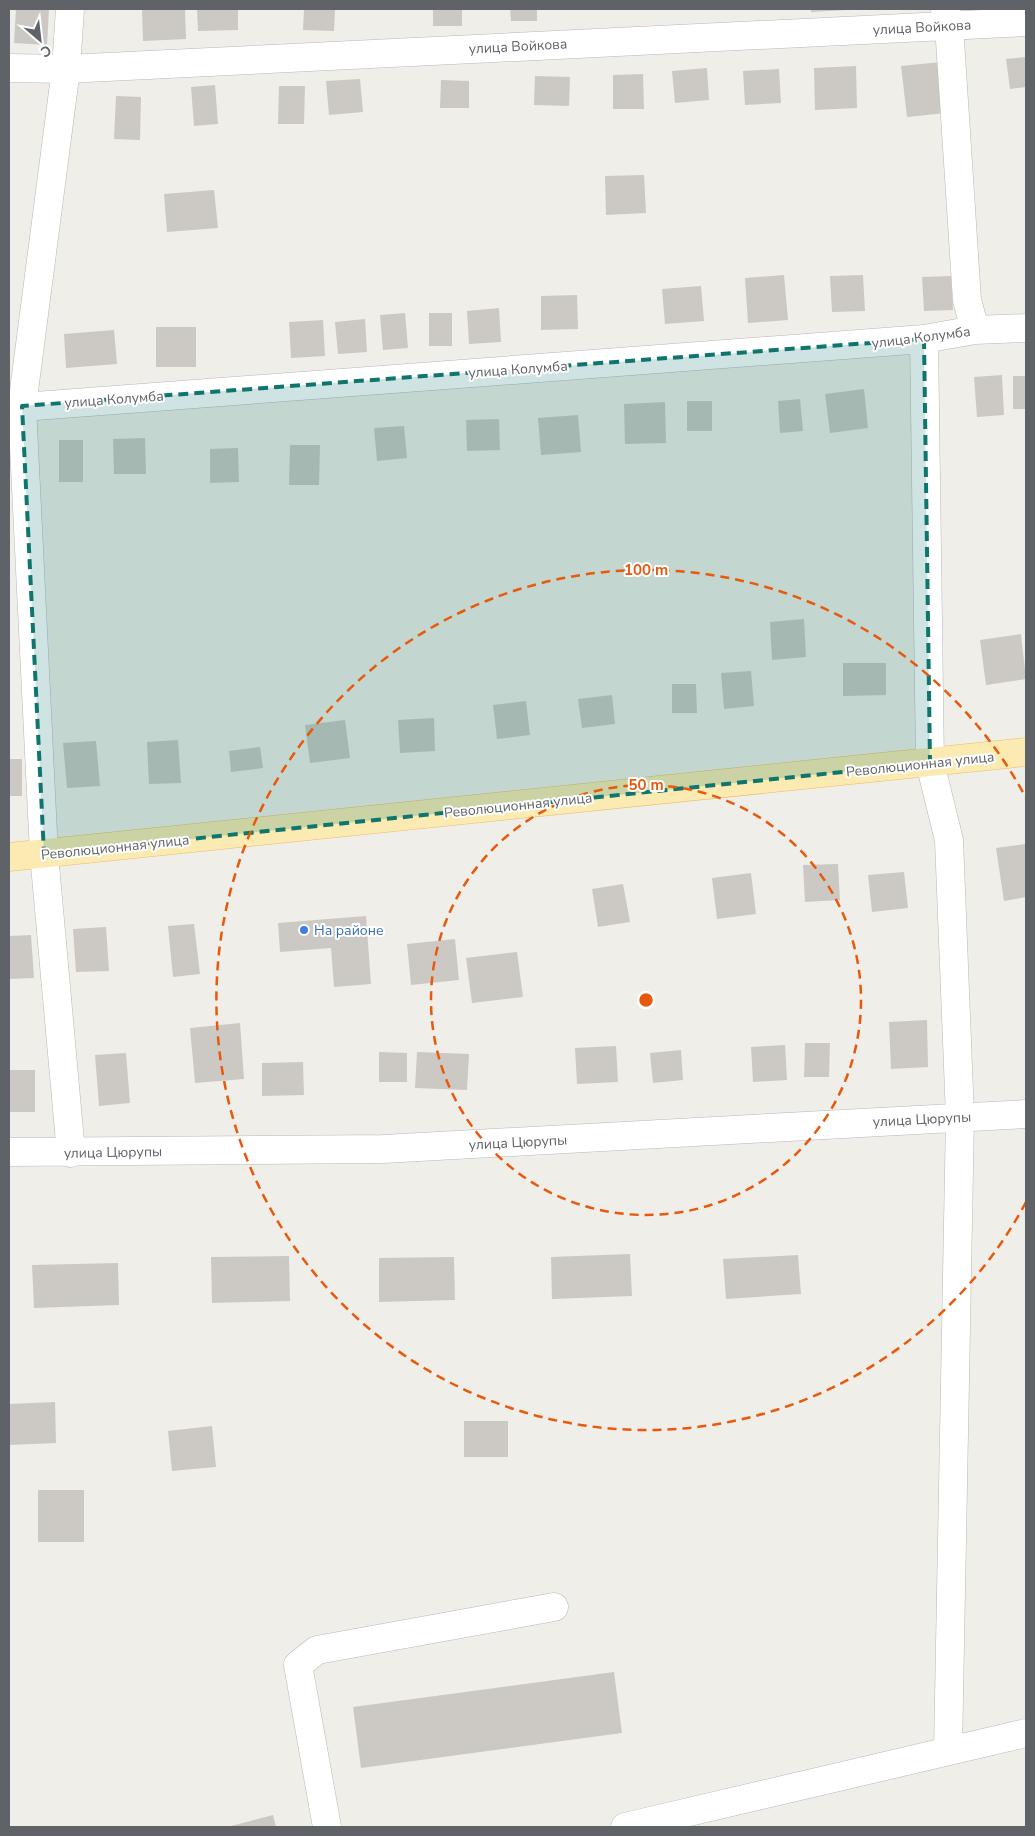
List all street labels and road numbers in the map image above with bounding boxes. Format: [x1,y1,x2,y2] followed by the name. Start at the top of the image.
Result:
[872,15,972,40] street label: улица Войкова
[468,34,568,59] street label: улица Войкова
[871,322,972,353] street label: улица Колумба
[468,357,568,382] street label: улица Колумба
[64,387,164,412] street label: улица Колумба
[845,747,995,782] street label: Революционная улица
[443,788,593,823] street label: Революционная улица
[40,830,190,865] street label: Революционная улица
[872,1107,972,1132] street label: улица Цюрупы
[468,1130,568,1155] street label: улица Цюрупы
[64,1142,162,1163] street label: улица Цюрупы

